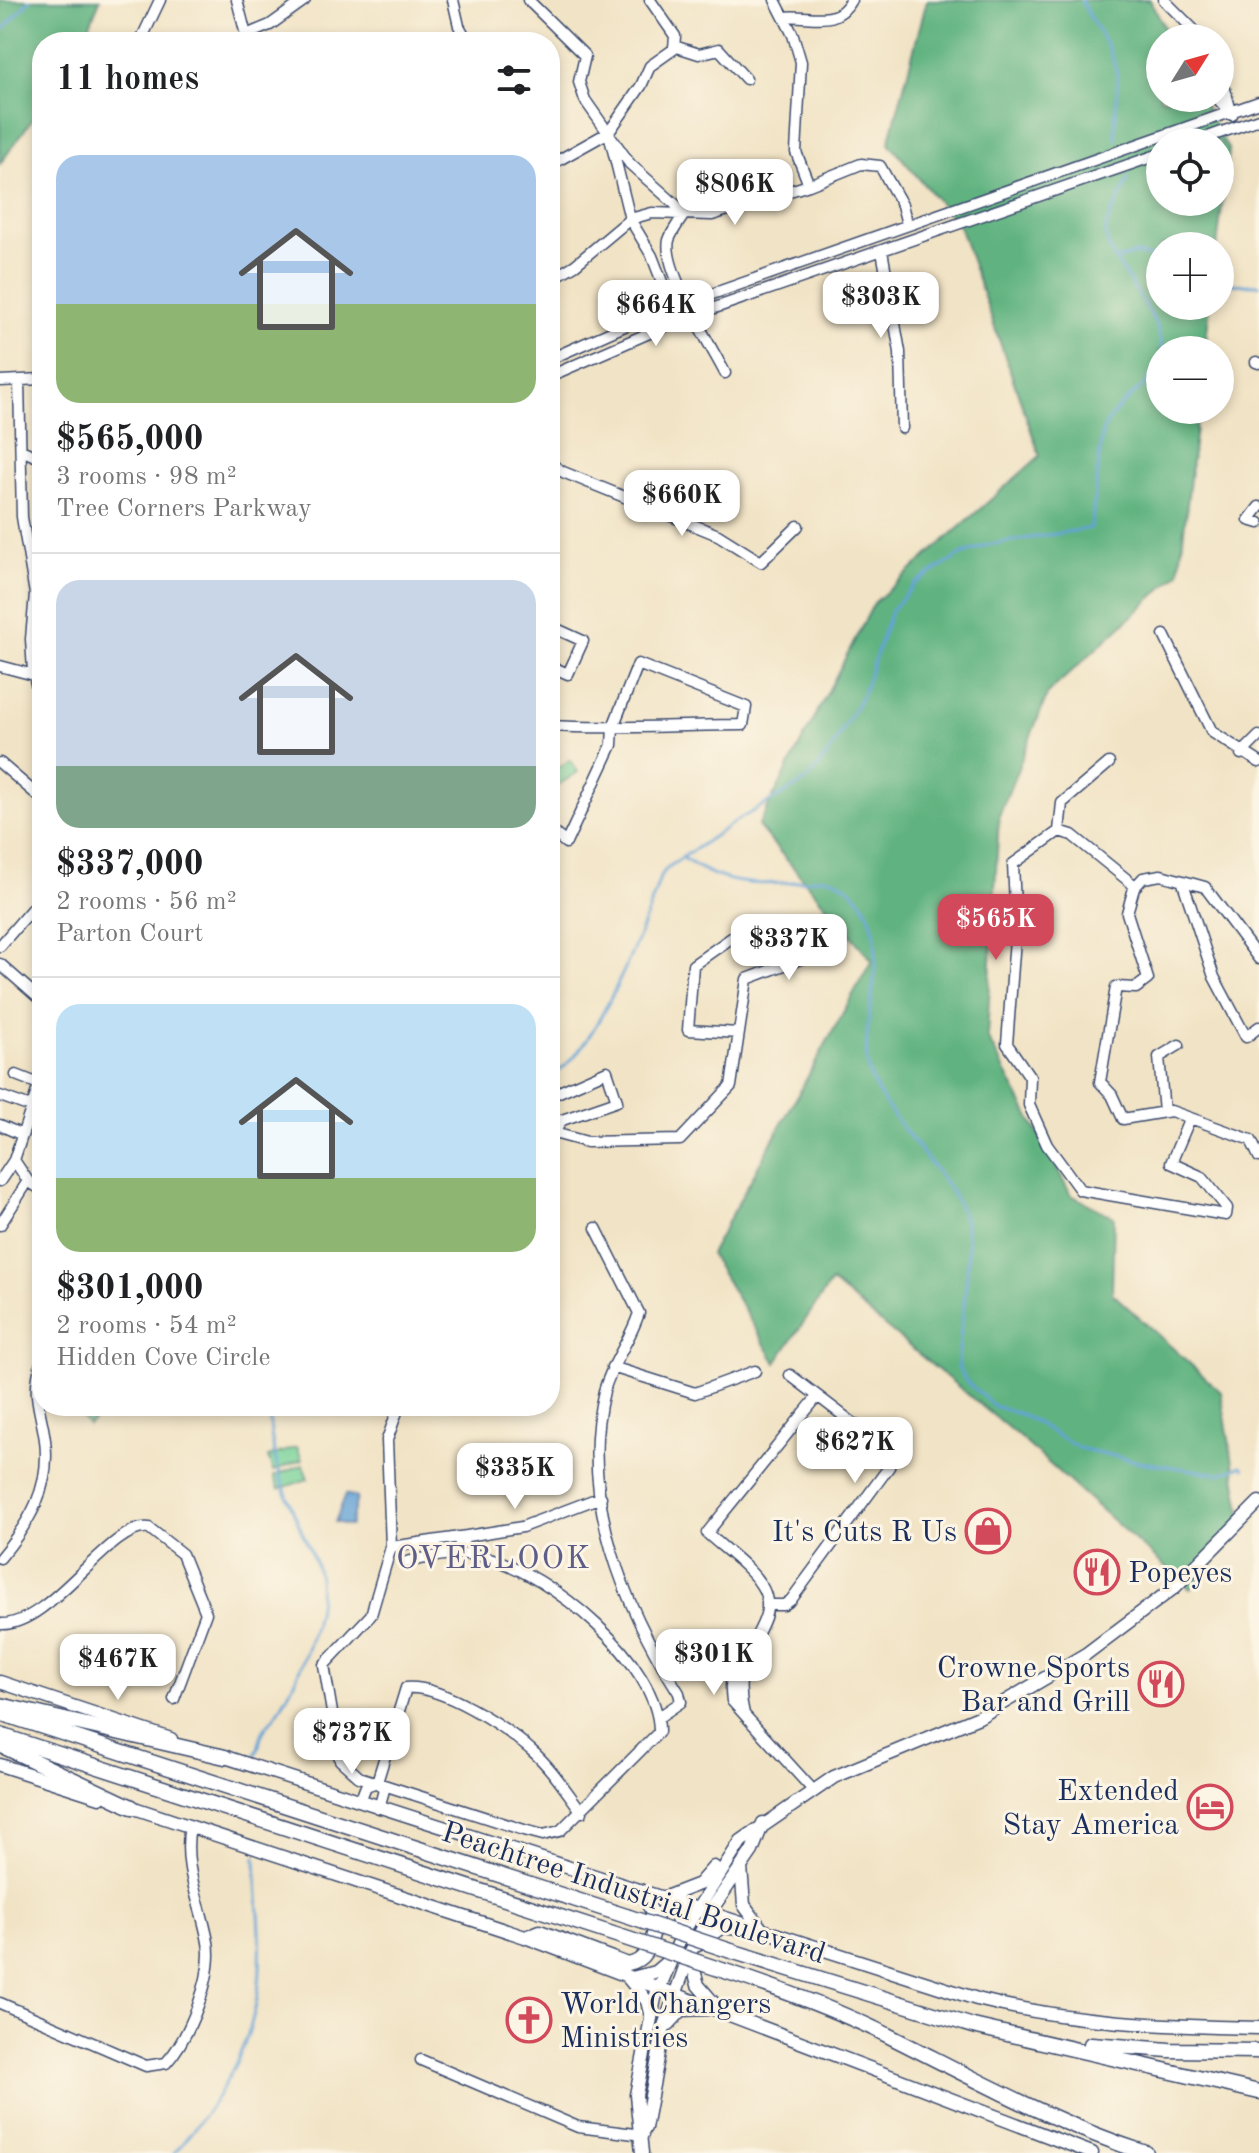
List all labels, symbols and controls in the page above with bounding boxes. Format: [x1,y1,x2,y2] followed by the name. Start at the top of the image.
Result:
[1146,24,1234,112] north arrow
[1146,24,1234,424] map controls
[492,58,536,102] icon: filters
[56,63,199,97] text: 11 homes
[1146,128,1234,216] button: locate
[679,159,791,227] pin: $806K
[695,172,775,198] text: $806K
[224,207,368,351] icon: home
[1146,232,1234,320] button: +
[825,272,937,340] pin: $303K
[600,280,712,348] pin: $664K
[841,285,921,311] text: $303K
[616,293,696,319] text: $664K
[1146,336,1234,424] button: −
[56,423,204,457] text: $565,000
[56,464,237,490] text: 3 rooms · 98 m²
[626,470,738,538] pin: $660K
[642,483,722,509] text: $660K
[56,496,312,522] text: Tree Corners Parkway
[224,632,368,776] icon: home
[56,848,204,882] text: $337,000
[56,889,237,915] text: 2 rooms · 56 m²
[940,894,1052,962] pin: $565K
[956,907,1036,933] text: $565K
[733,914,845,982] pin: $337K
[56,921,203,947] text: Parton Court
[749,927,829,953] text: $337K
[224,1056,368,1200] icon: home
[56,1272,204,1306] text: $301,000
[56,1313,237,1339] text: 2 rooms · 54 m²
[56,1345,270,1371] text: Hidden Cove Circle
[799,1417,911,1485] pin: $627K
[815,1430,895,1456] text: $627K
[459,1443,571,1511] pin: $335K
[475,1456,555,1482] text: $335K
[964,1507,1012,1555] shop icon: It's Cuts R Us
[772,1518,957,1548] place label: It's Cuts R Us
[396,1544,592,1576] district label: OVERLOOK
[1073,1548,1121,1596] restaurant icon: Popeyes
[1128,1559,1232,1589] place label: Popeyes
[658,1629,770,1697] pin: $301K
[62,1634,174,1702] pin: $467K
[674,1642,754,1668] text: $301K
[78,1647,158,1673] text: $467K
[937,1654,1130,1718] place label: Crowne Sports Bar and Grill
[1137,1660,1185,1708] restaurant icon: Crowne Sports Bar and Grill
[296,1708,408,1776] pin: $737K
[312,1721,392,1747] text: $737K
[1002,1777,1179,1841] place label: Extended Stay America
[1186,1783,1234,1831] hotel icon: Extended Stay America
[438,1818,829,1970] street label: Peachtree Industrial Boulevard
[560,1990,771,2054] place label: World Changers Ministries
[505,1996,553,2044] church icon: World Changers Ministries

